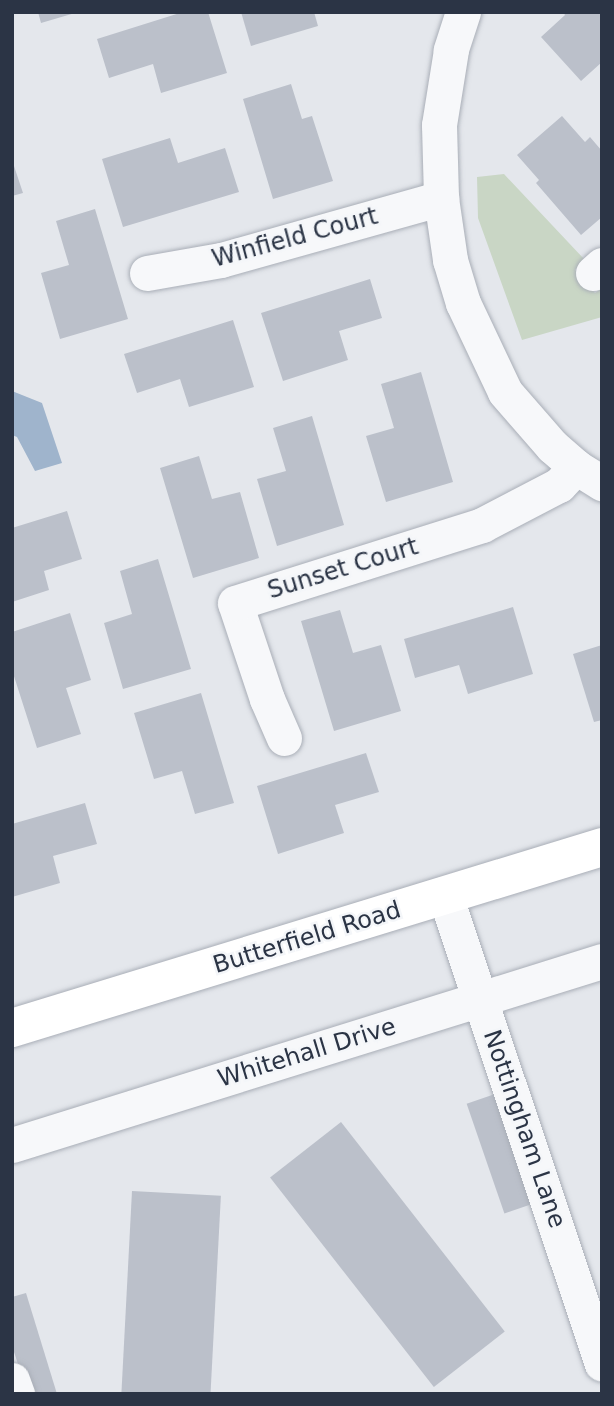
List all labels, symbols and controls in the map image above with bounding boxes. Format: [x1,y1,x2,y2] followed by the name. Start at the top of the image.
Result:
[209,202,381,274] street label: Winfield Court
[264,532,422,606] street label: Sunset Court
[210,896,404,980] street label: Butterfield Road
[214,1012,400,1094] street label: Whitehall Drive
[477,1026,571,1232] street label: Nottingham Lane

